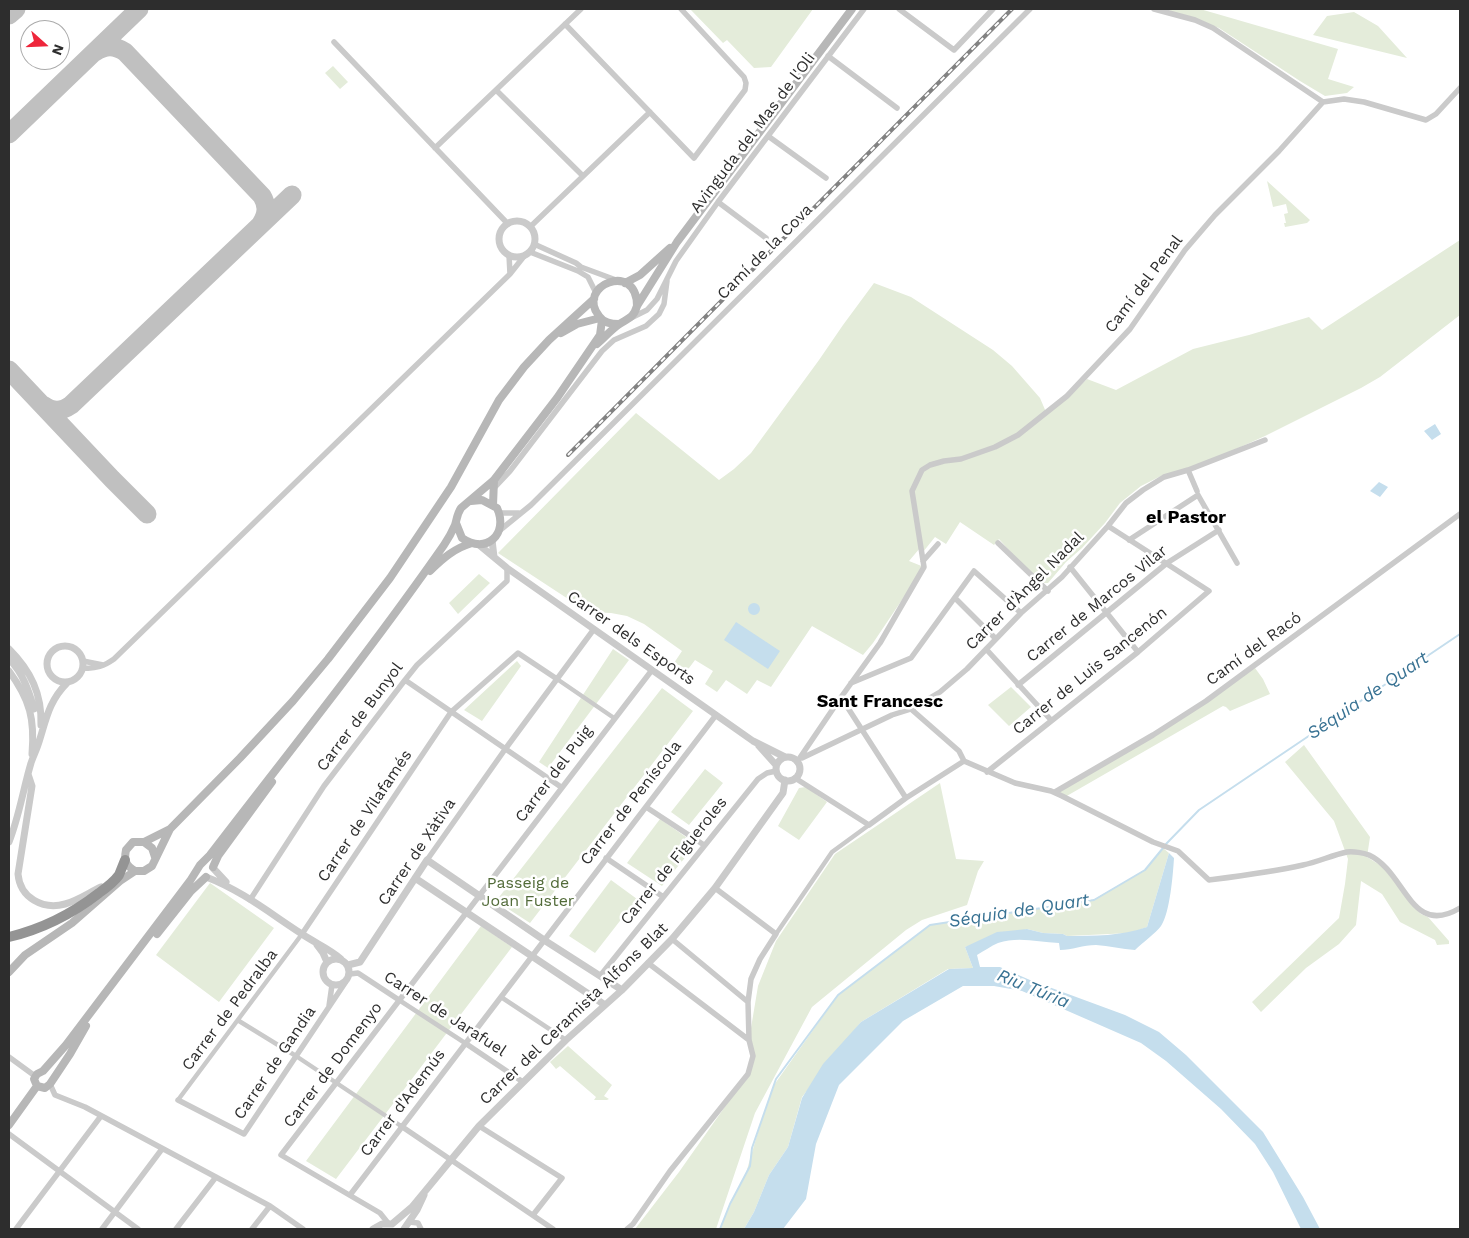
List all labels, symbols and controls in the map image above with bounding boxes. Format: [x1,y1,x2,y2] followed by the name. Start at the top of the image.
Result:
[20,20,70,70] north arrow
[49,42,67,57] text: N
[686,49,820,217] street label: Avinguda del Mas de l'Oli
[713,200,817,304] street label: Camí de la Cova
[1101,231,1187,337] street label: Camí del Penal
[1146,507,1226,529] district label: el Pastor
[962,528,1088,654] street label: Carrer d'Àngel Nadal
[1023,541,1171,667] street label: Carrer de Marcos Vilar
[563,587,699,689] street label: Carrer dels Esports
[1009,603,1171,739] street label: Carrer de Luis Sancenón
[1203,608,1305,690] street label: Camí del Racó
[1303,647,1433,745] water label: Séquia de Quart
[313,659,407,775] street label: Carrer de Bunyol
[817,691,943,713] district label: Sant Francesc
[511,722,597,826] street label: Carrer del Puig
[576,737,686,869] street label: Carrer de Peníscola
[314,746,416,886] street label: Carrer de Vilafamés
[617,793,731,929] street label: Carrer de Figueroles
[374,795,460,909] street label: Carrer de Xàtiva
[482,873,574,911] park label: Passeig de Joan Fuster
[947,889,1091,933] water label: Séquia de Quart
[476,919,672,1109] street label: Carrer del Ceramista Alfons Blat
[178,946,282,1074] street label: Carrer de Pedralba
[994,965,1072,1013] water label: Riu Túria
[380,967,510,1061] street label: Carrer de Jarafuel
[280,999,386,1131] street label: Carrer de Domenyo
[230,1003,320,1123] street label: Carrer de Gandia
[356,1046,450,1160] street label: Carrer d'Ademús

